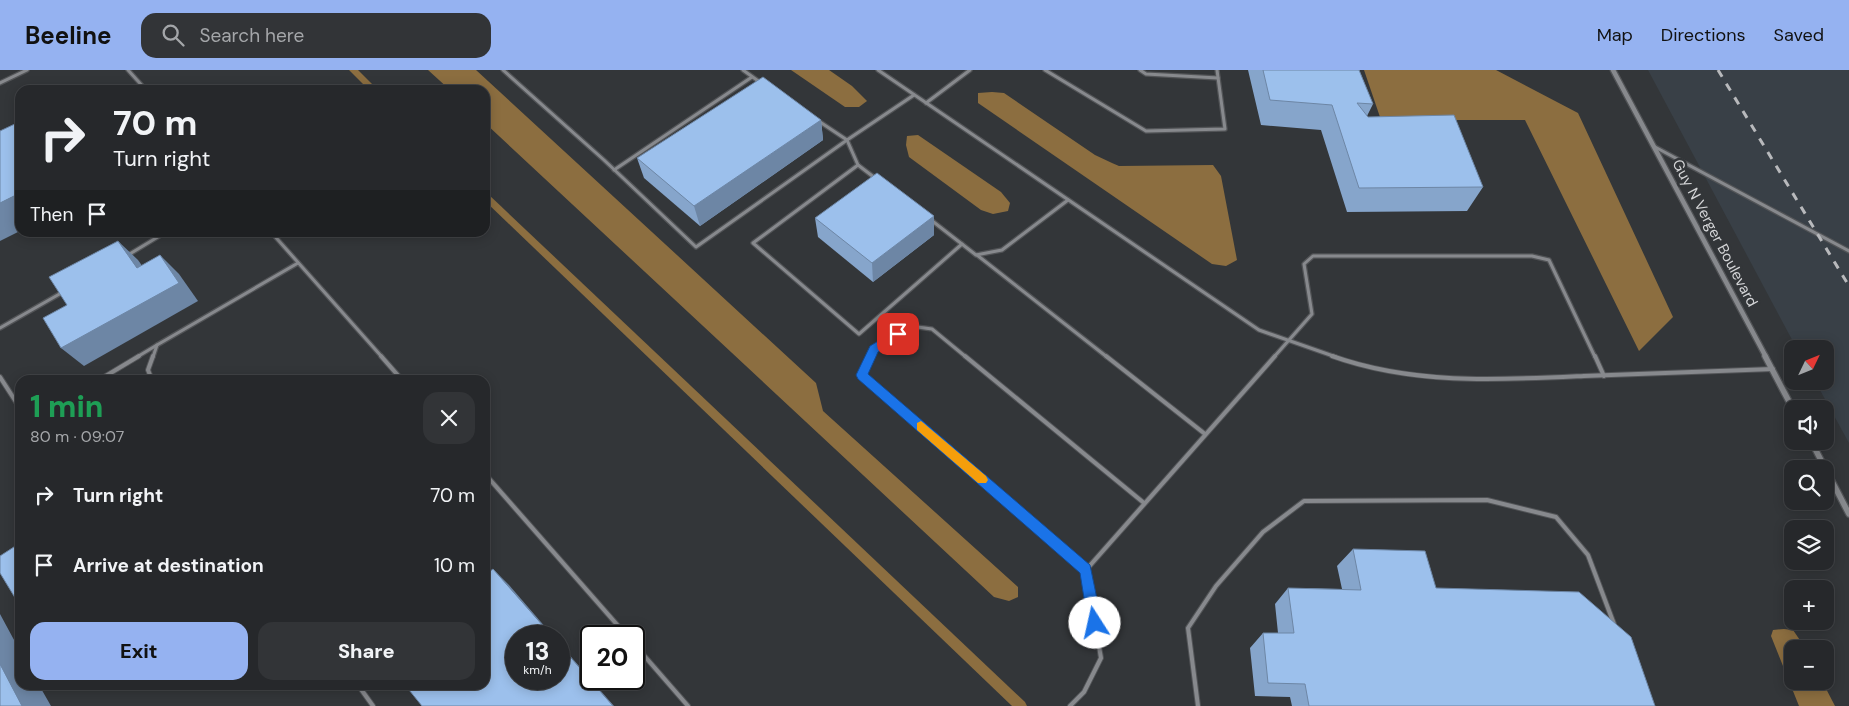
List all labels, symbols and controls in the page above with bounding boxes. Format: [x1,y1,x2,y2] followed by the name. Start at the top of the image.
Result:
[141,13,491,58] search box
[25,20,111,51] text: Beeline
[159,21,187,49] icon: search
[199,23,304,48] text: Search here
[1597,23,1633,47] text: Map
[1661,23,1746,47] text: Directions
[1774,23,1824,47] text: Saved
[113,100,197,146] text: 70 m
[30,105,95,170] icon: right
[113,144,210,173] text: Turn right
[1668,156,1762,310] street label: Guy N Verger Boulevard
[83,200,111,228] icon: arrive
[30,202,73,227] text: Then
[877,313,919,355] pin
[884,320,912,348] icon: arrive
[1784,340,1834,390] north arrow
[1784,340,1834,690] map controls
[30,387,103,426] text: 1 min
[423,392,475,444] button: close
[1784,400,1834,450] button: sound
[30,426,124,447] text: 80 m · 09:07
[1784,460,1834,510] button: search
[30,481,58,509] icon: right
[73,483,163,508] text: Turn right
[430,483,475,508] text: 70 m
[1784,520,1834,570] button: layers
[30,551,58,579] icon: arrive
[73,553,264,578] text: Arrive at destination
[434,553,475,578] text: 10 m
[1784,580,1834,630] button: +
[1068,596,1120,648] position arrow
[30,622,248,680] button: Exit
[258,622,475,680] button: Share
[580,625,645,690] speed limit sign: 20
[525,635,550,668] text: 13
[1784,640,1834,690] button: −
[523,662,552,678] text: km/h

